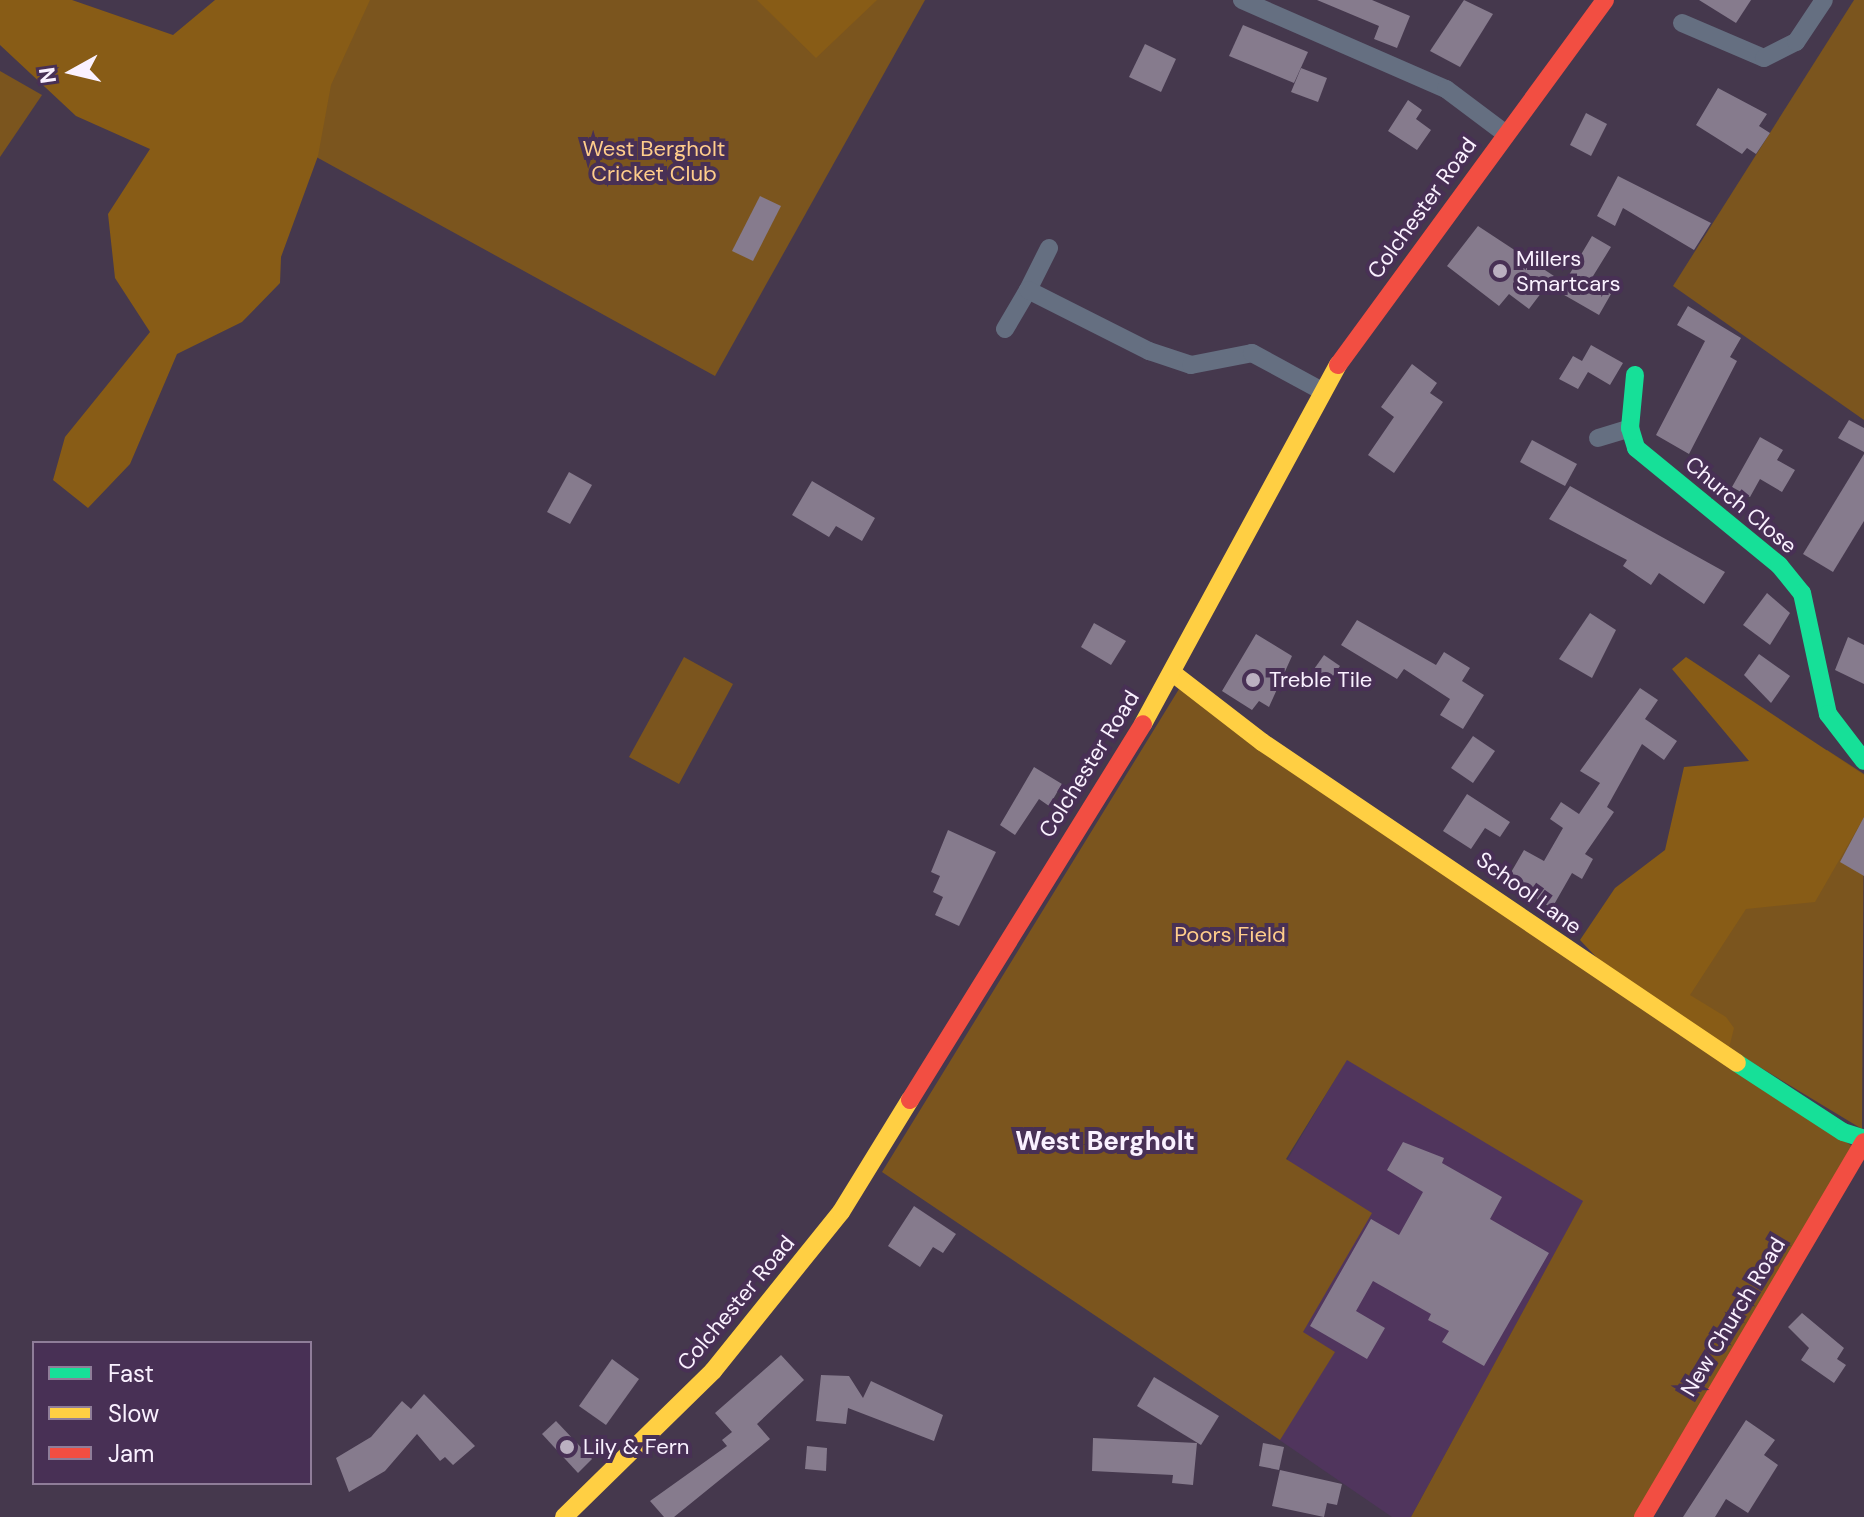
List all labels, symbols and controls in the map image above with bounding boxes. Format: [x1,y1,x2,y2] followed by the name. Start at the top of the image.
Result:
[32,32,112,112] north arrow
[32,65,63,85] text: N
[1362,132,1482,284] street label: Colchester Road
[583,135,725,186] park label: West Bergholt Cricket Club
[1516,245,1621,296] place label: Millers Smartcars
[1491,262,1509,280] marker: Millers Smartcars
[1680,451,1802,559] street label: Church Close
[1269,667,1372,693] place label: Treble Tile
[1244,671,1262,689] marker: Treble Tile
[1033,686,1145,842] street label: Colchester Road
[1471,846,1587,940] street label: School Lane
[1174,922,1286,948] park label: Poors Field
[1015,1126,1195,1158] district label: West Bergholt
[672,1230,800,1376] street label: Colchester Road
[1675,1233,1791,1401] street label: New Church Road
[32,1341,312,1485] legend
[108,1358,154,1389] text: Fast
[108,1398,159,1429] text: Slow
[583,1434,689,1460] place label: Lily & Fern
[108,1438,154,1469] text: Jam
[558,1438,576,1456] marker: Lily & Fern

